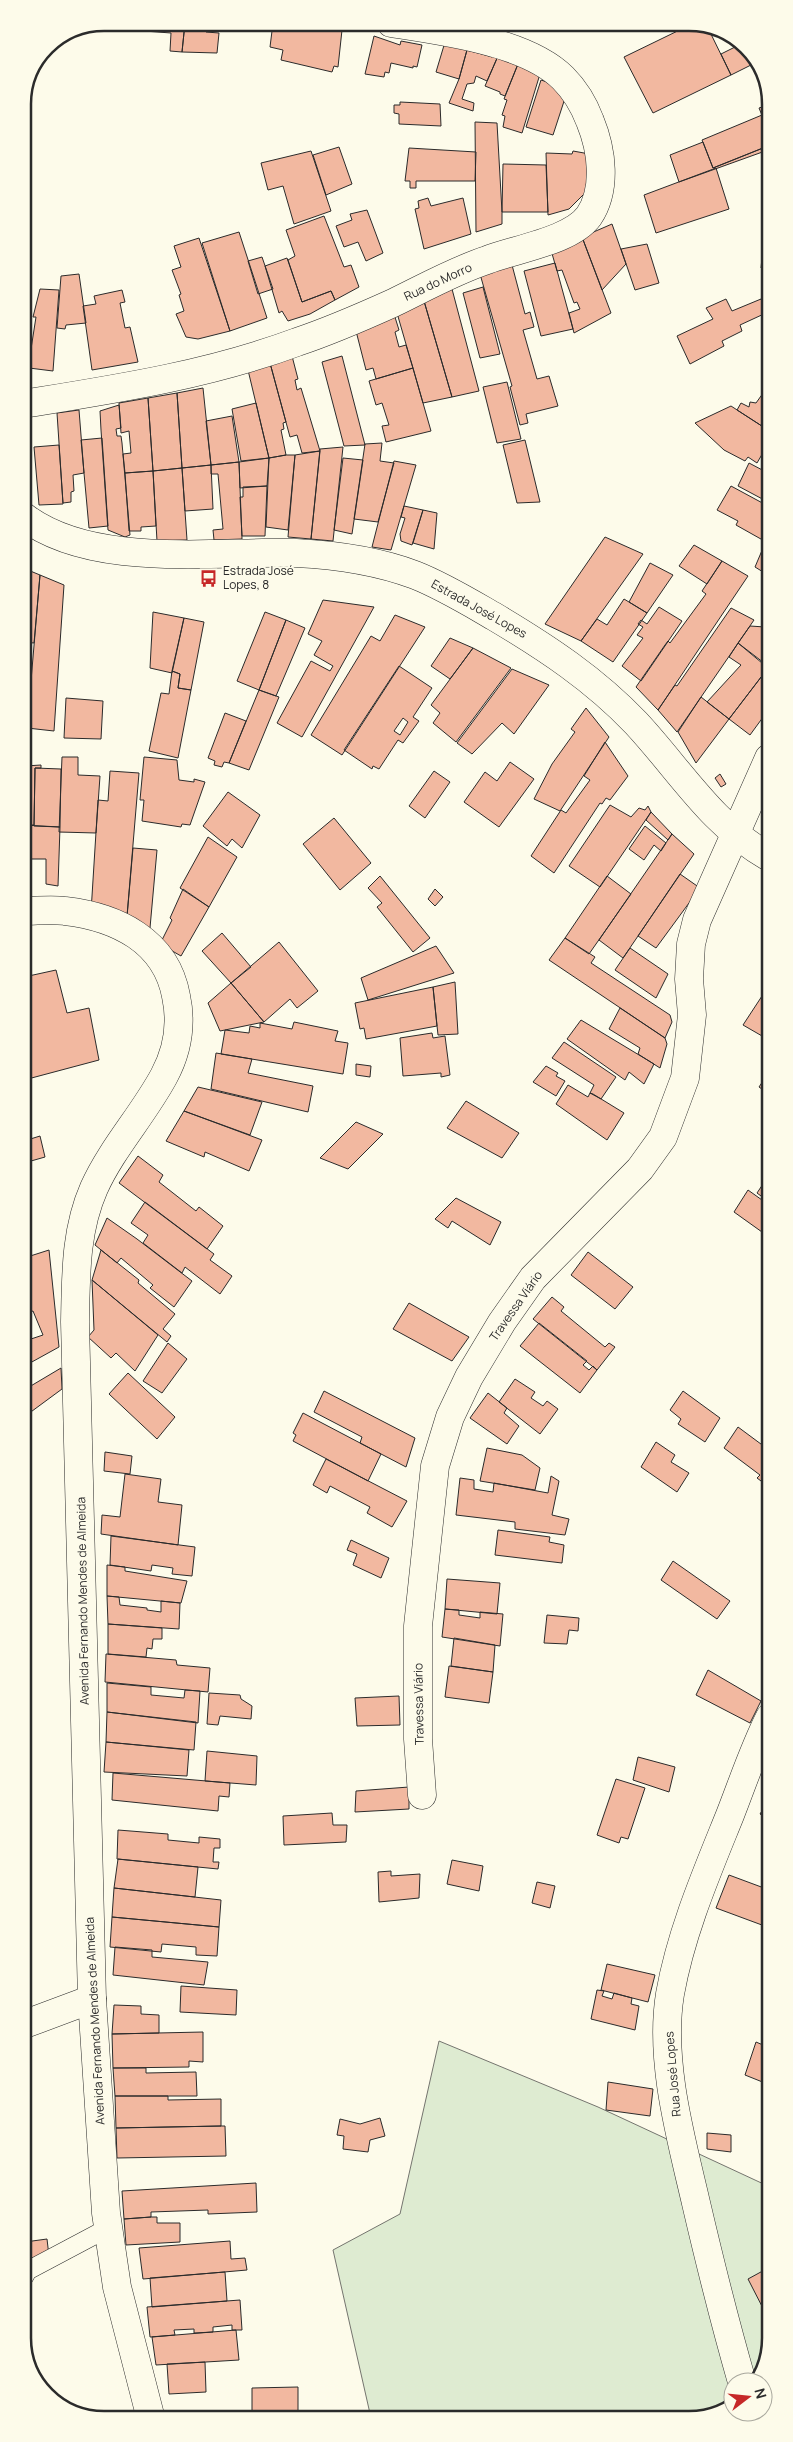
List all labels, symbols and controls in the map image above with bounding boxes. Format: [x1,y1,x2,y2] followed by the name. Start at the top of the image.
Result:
[401,258,475,305] street label: Rua do Morro
[223,562,294,593] place label: Estrada José Lopes, 8
[199,568,219,588] bus stop icon: Estrada José Lopes, 8
[428,575,530,642] street label: Estrada José Lopes
[485,1267,546,1344] street label: Travessa Viário
[72,1497,93,1705] street label: Avenida Fernando Mendes de Almeida
[409,1663,428,1745] street label: Travessa Viário
[81,1917,108,2125] street label: Avenida Fernando Mendes de Almeida
[660,2031,685,2117] street label: Rua José Lopes
[723,2372,773,2422] north arrow
[750,2386,771,2401] text: N

